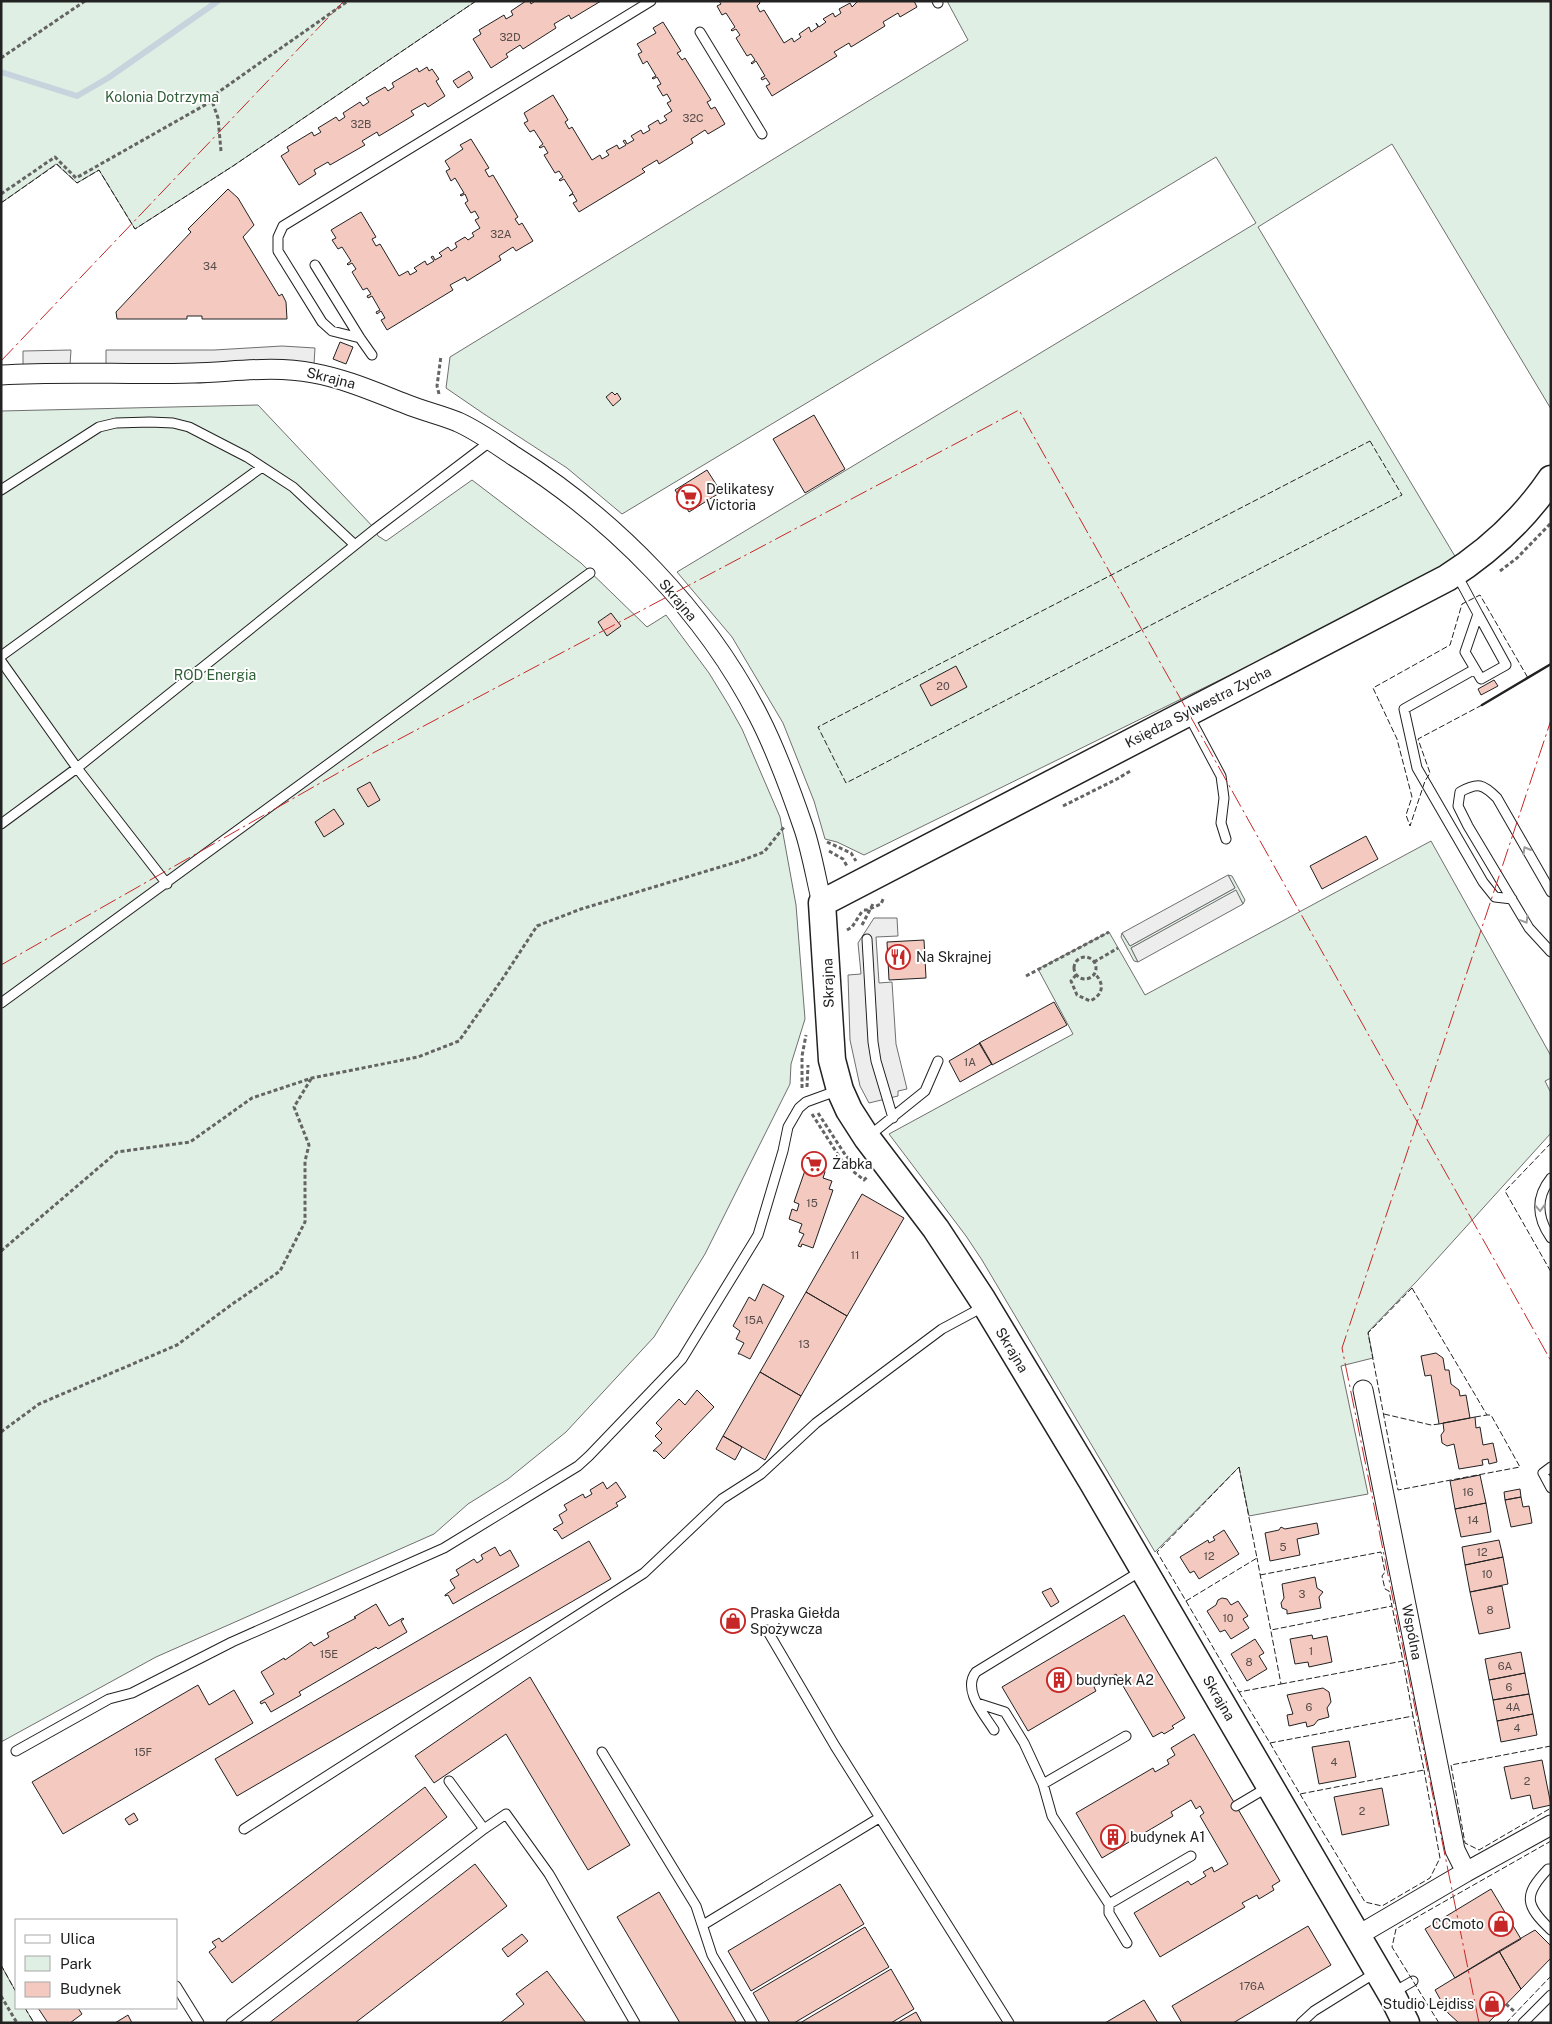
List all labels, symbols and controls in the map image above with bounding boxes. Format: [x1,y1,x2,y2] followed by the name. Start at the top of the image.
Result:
[499,31,521,43] house number: 32D
[105,89,219,105] park label: Kolonia Dotrzyma
[682,112,704,124] house number: 32C
[351,118,371,130] house number: 32B
[490,228,512,240] house number: 32A
[203,260,217,272] house number: 34
[305,364,357,392] street label: Skrajna
[706,481,775,513] place label: Delikatesy Victoria
[676,484,702,510] supermarket icon: Delikatesy Victoria
[656,576,700,624] street label: Skrajna
[1122,663,1274,751] street label: Księdza Sylwestra Zycha
[174,667,256,683] park label: ROD Energia
[936,680,950,692] house number: 20
[1523,847,1533,856] one-way arrow
[1518,914,1528,923] one-way arrow
[885,944,911,970] restaurant icon: Na Skrajnej
[916,949,991,965] place label: Na Skrajnej
[819,958,837,1008] street label: Skrajna
[964,1056,976,1068] house number: 1A
[801,1151,827,1177] supermarket icon: Żabka
[832,1154,873,1172] place label: Żabka
[806,1197,818,1209] house number: 15
[1534,1204,1545,1212] one-way arrow
[851,1249,859,1261] house number: 11
[744,1314,764,1326] house number: 15A
[992,1325,1032,1375] street label: Skrajna
[798,1338,810,1350] house number: 13
[1462,1486,1474,1498] house number: 16
[1467,1514,1479,1526] house number: 14
[1279,1541,1287,1553] house number: 5
[1476,1546,1488,1558] house number: 12
[1203,1550,1215,1562] house number: 12
[1481,1568,1493,1580] house number: 10
[1299,1588,1306,1600] house number: 3
[1399,1603,1425,1661] street label: Wspólna
[1486,1604,1494,1616] house number: 8
[750,1605,840,1637] place label: Praska Giełda Spożywcza
[720,1608,746,1634] shop icon: Praska Giełda Spożywcza
[1222,1612,1234,1624] house number: 10
[1309,1645,1313,1657] house number: 1
[320,1648,338,1660] house number: 15E
[1245,1656,1253,1668] house number: 8
[1498,1660,1513,1672] house number: 6A
[1046,1667,1072,1693] building icon: budynek A2
[1076,1672,1154,1688] place label: budynek A2
[1200,1672,1238,1724] street label: Skrajna
[1506,1681,1513,1693] house number: 6
[1306,1701,1313,1713] house number: 6
[1506,1701,1521,1713] house number: 4A
[1514,1722,1521,1734] house number: 4
[134,1746,152,1758] house number: 15F
[1331,1756,1338,1768] house number: 4
[1524,1775,1531,1787] house number: 2
[1359,1805,1366,1817] house number: 2
[1100,1824,1126,1850] building icon: budynek A1
[1130,1829,1205,1845] place label: budynek A1
[1488,1911,1514,1937] shop icon: CCmoto
[1432,1916,1484,1932] place label: CCmoto
[15,1919,178,2009] legend
[60,1930,95,1947] text: Ulica
[60,1955,92,1972] text: Park
[60,1980,121,1997] text: Budynek
[1239,1980,1265,1992] house number: 176A
[1479,1991,1505,2017] shop icon: Studio Lejdiss
[1383,1996,1474,2012] place label: Studio Lejdiss

